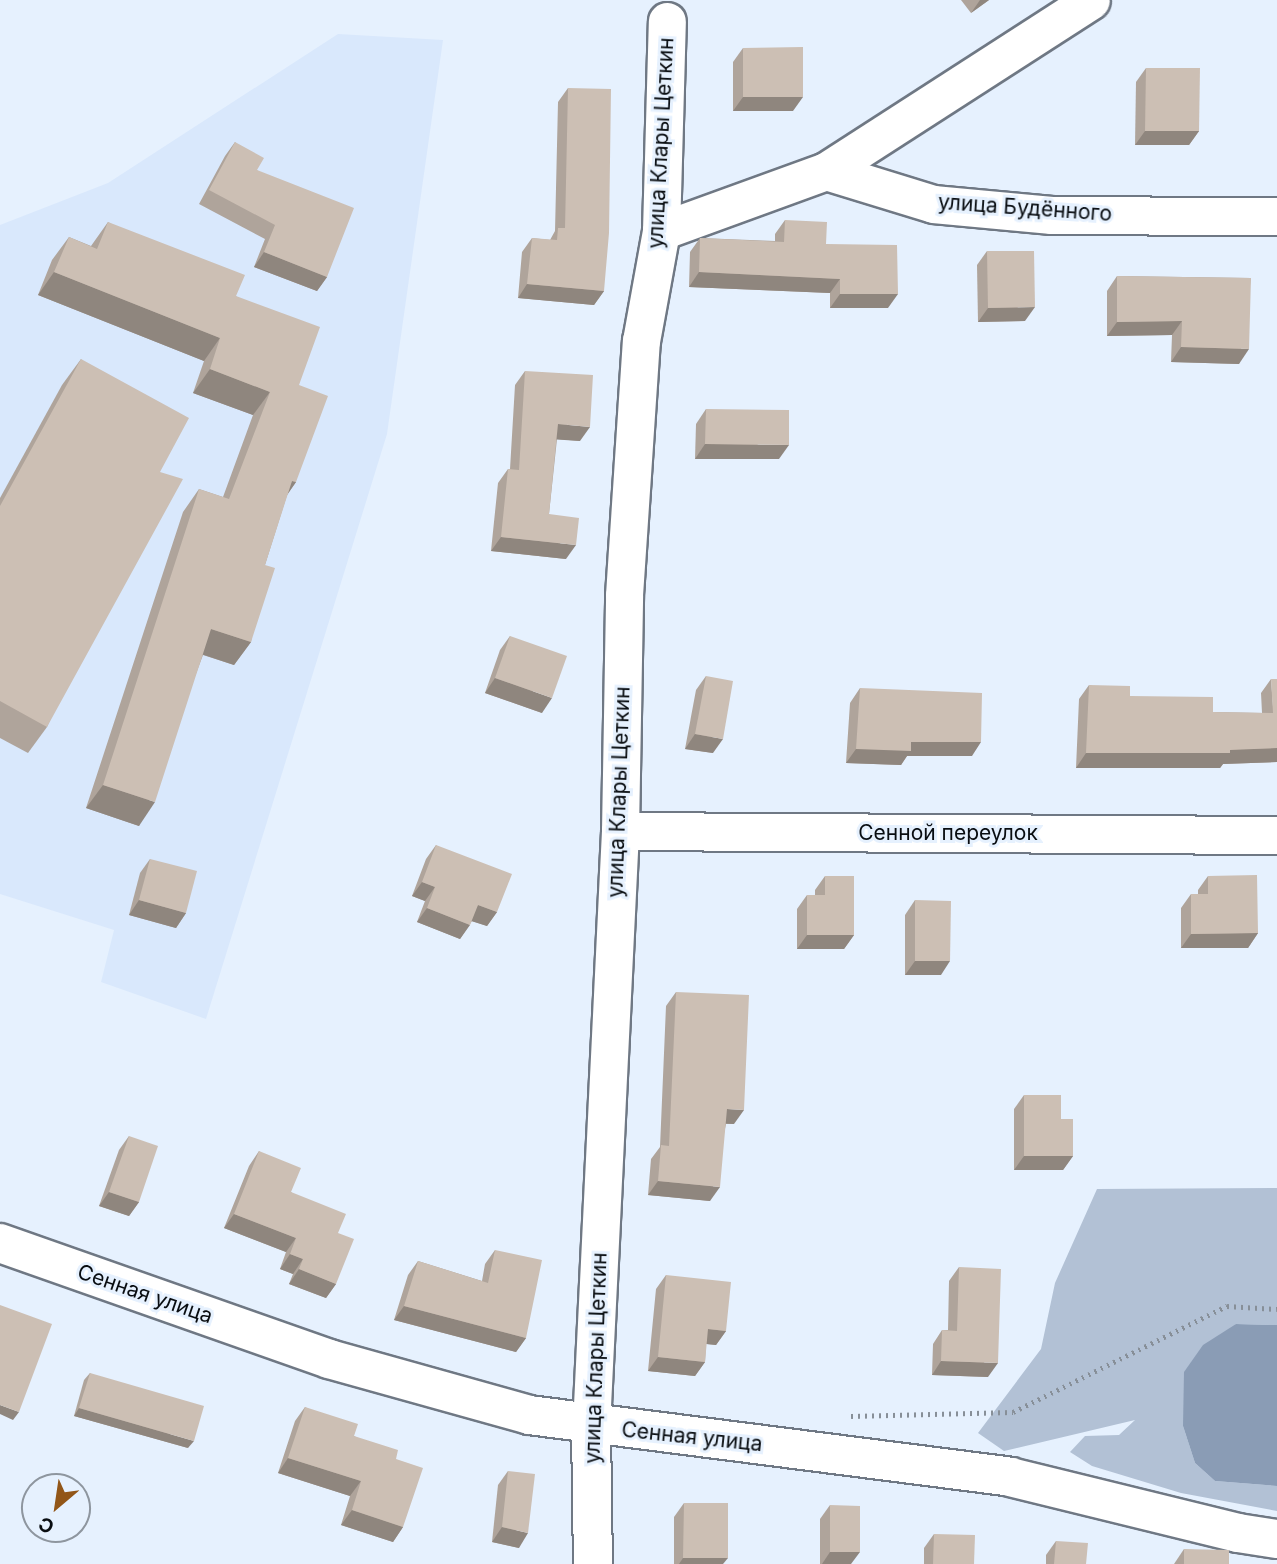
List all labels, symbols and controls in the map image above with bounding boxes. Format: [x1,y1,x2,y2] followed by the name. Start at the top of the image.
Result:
[643,37,679,249] street label: улица Клары Цеткин
[937,189,1113,227] street label: улица Будённого
[603,686,635,898] street label: улица Клары Цеткин
[858,820,1038,846] street label: Сенной переулок
[580,1252,612,1464] street label: улица Клары Цеткин
[74,1259,216,1329] street label: Сенная улица
[620,1417,764,1457] street label: Сенная улица
[21,1473,91,1543] north arrow
[35,1512,58,1539] text: С

